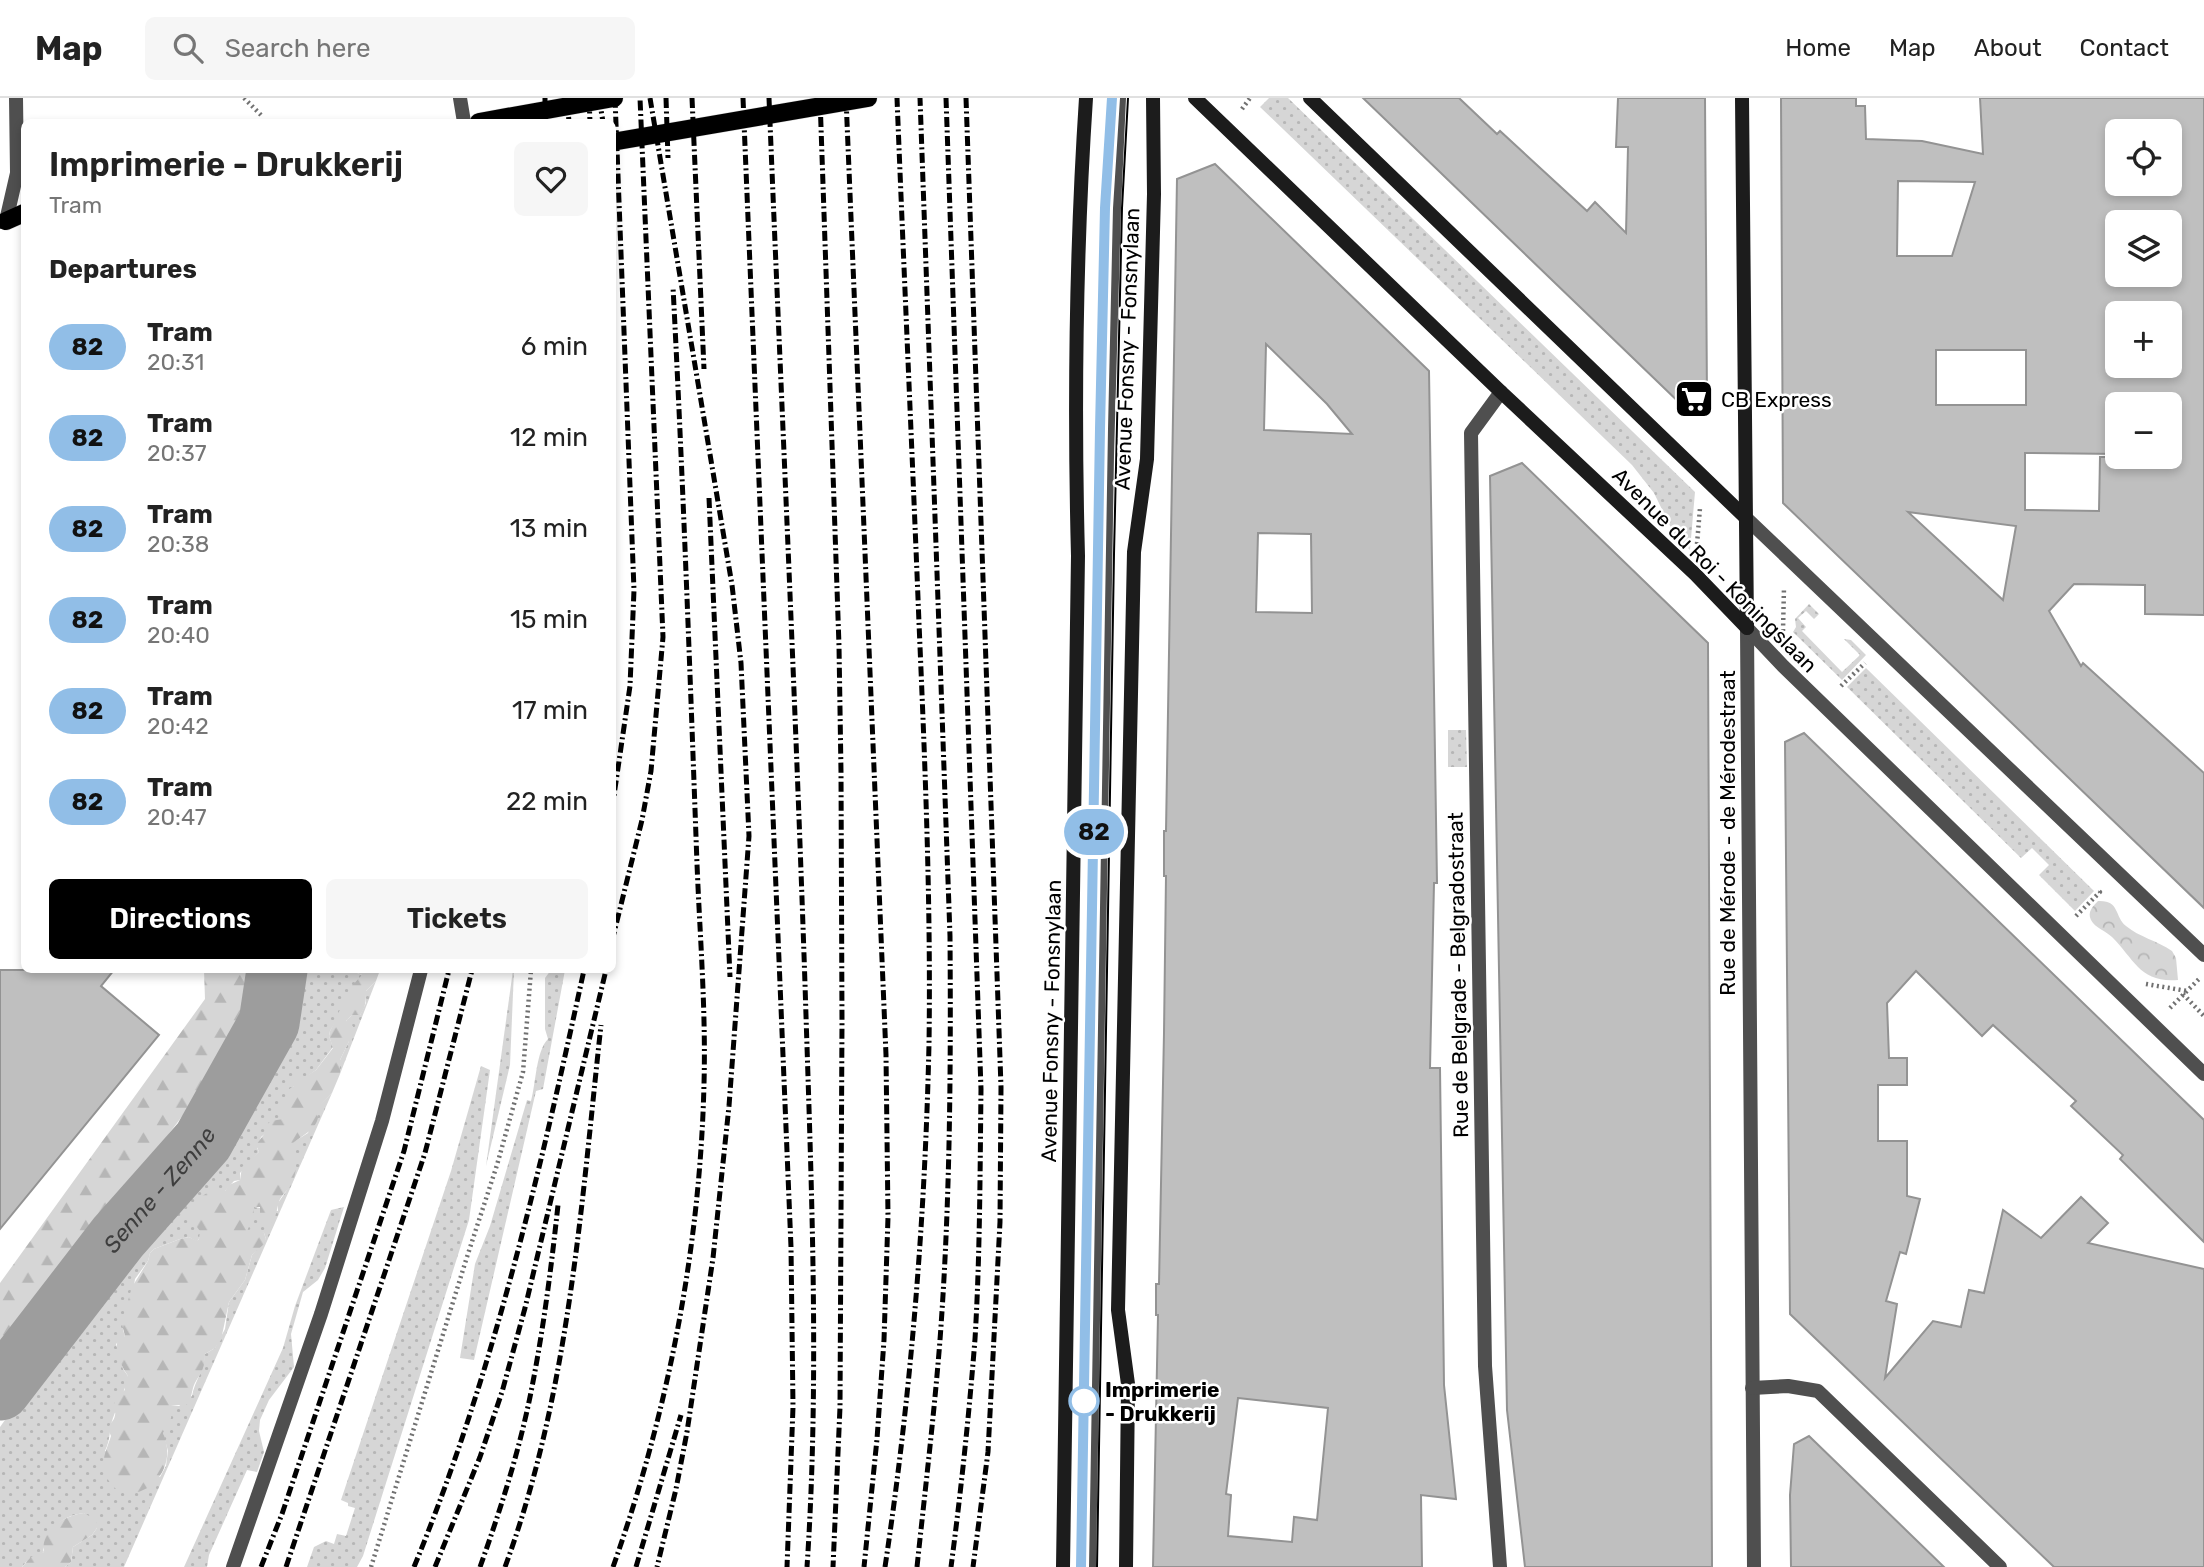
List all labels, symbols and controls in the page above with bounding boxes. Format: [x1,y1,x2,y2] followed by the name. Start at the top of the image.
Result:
[145,17,635,80] search box
[35,29,103,68] text: Map
[169,29,207,67] icon: search
[225,33,370,64] text: Search here
[1785,34,1851,62] text: Home
[1889,34,1936,62] text: Map
[1974,34,2042,62] text: About
[2080,34,2169,62] text: Contact
[2105,119,2182,469] map controls
[2105,119,2182,196] button: locate
[514,142,588,216] button: heart
[49,145,403,184] text: Imprimerie - Drukkerij
[49,191,102,219] text: Tram
[1110,207,1144,491] street label: Avenue Fonsny - Fonsnylaan
[2105,210,2182,287] button: layers
[49,254,197,285] text: Departures
[2105,301,2182,378] button: +
[147,317,213,348] text: Tram
[521,331,588,362] text: 6 min
[72,333,103,361] text: 82
[147,348,204,376] text: 20:31
[1673,378,1715,420] supermarket icon: CB Express
[1721,387,1832,412] place label: CB Express
[2105,392,2182,469] button: −
[147,408,213,439] text: Tram
[510,422,588,453] text: 12 min
[72,424,103,452] text: 82
[147,439,207,467] text: 20:37
[1608,463,1822,677] street label: Avenue du Roi - Koningslaan
[147,499,213,530] text: Tram
[510,513,588,544] text: 13 min
[72,515,103,543] text: 82
[147,530,209,558] text: 20:38
[147,590,213,621] text: Tram
[510,604,588,635] text: 15 min
[72,606,103,634] text: 82
[147,621,210,649] text: 20:40
[1715,670,1740,996] street label: Rue de Mérode - de Mérodestraat
[147,681,213,712] text: Tram
[512,695,588,726] text: 17 min
[72,697,103,725] text: 82
[147,712,209,740] text: 20:42
[147,772,213,803] text: Tram
[506,786,588,817] text: 22 min
[72,788,103,816] text: 82
[147,803,207,831] text: 20:47
[1062,809,1126,855] line badge: 82
[1443,812,1473,1138] street label: Rue de Belgrade - Belgradostraat
[1078,818,1110,846] text: 82
[49,879,312,959] button: Directions
[326,879,588,959] button: Tickets
[1036,879,1066,1163] street label: Avenue Fonsny - Fonsnylaan
[97,1123,222,1258] water label: Senne - Zenne
[1105,1377,1220,1426] place label: Imprimerie - Drukkerij
[1069,1386,1099,1416] marker: Imprimerie - Drukkerij

